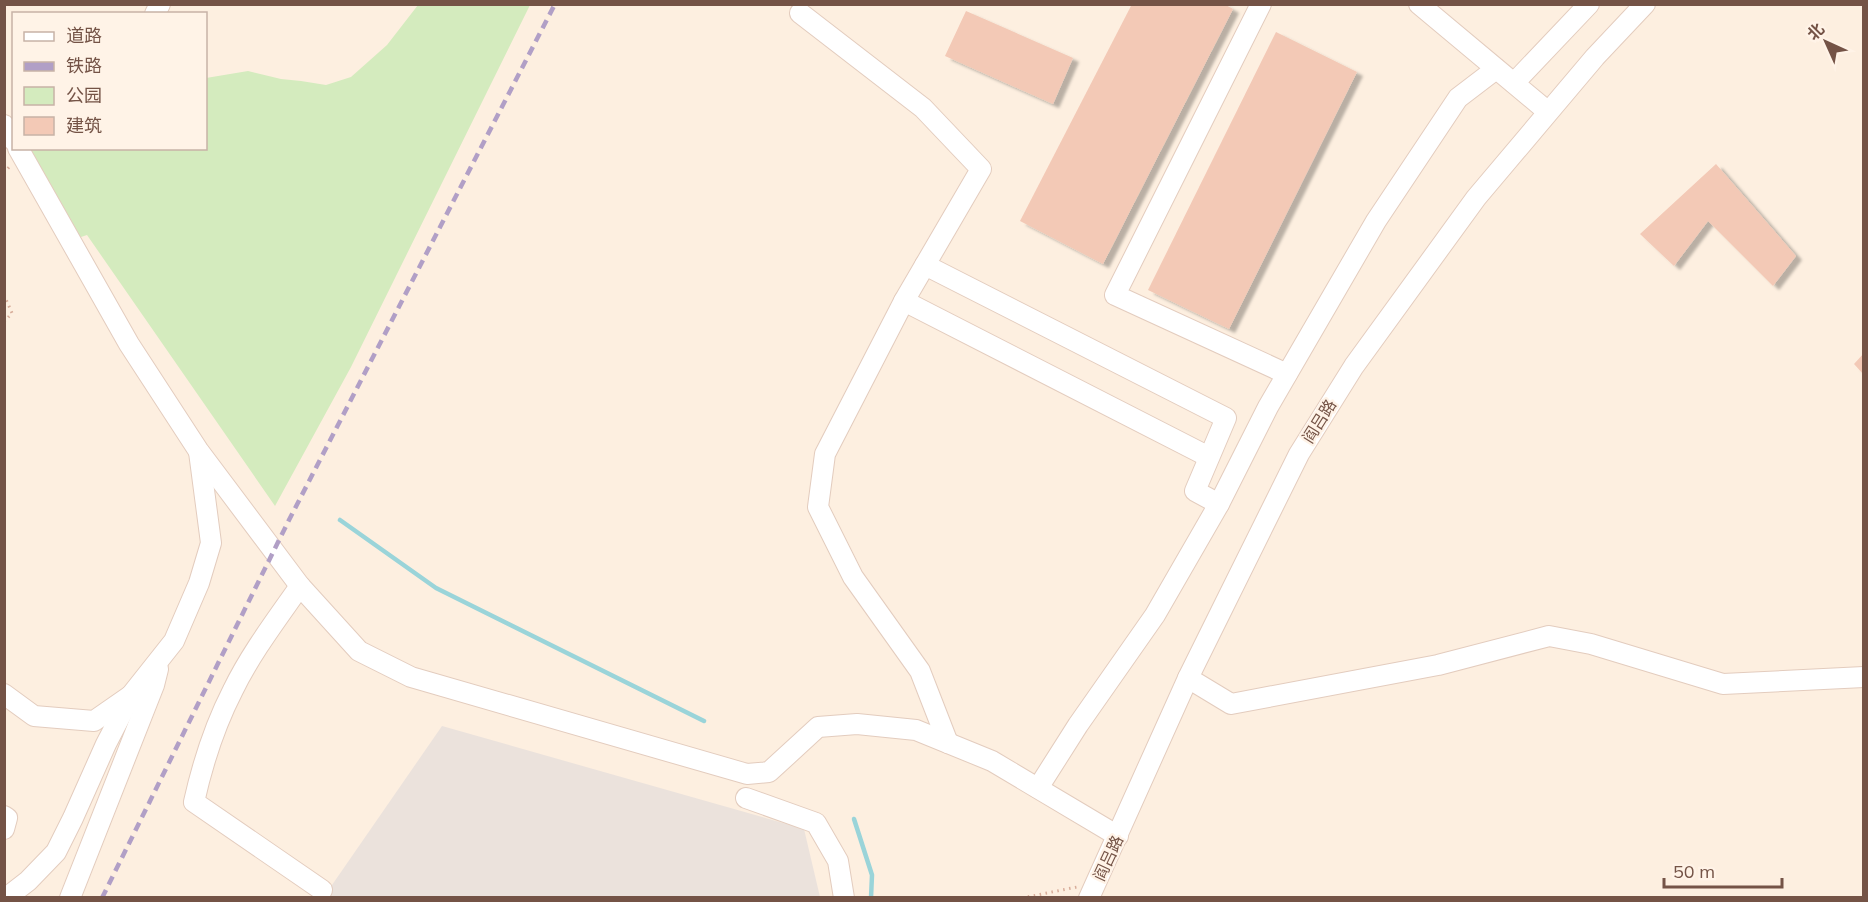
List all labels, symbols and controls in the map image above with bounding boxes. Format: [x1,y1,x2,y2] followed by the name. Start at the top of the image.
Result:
[12,12,207,150] legend
[1796,12,1856,72] north arrow
[1803,19,1828,44] text: 北
[66,24,102,47] text: 道路
[66,54,102,77] text: 铁路
[66,84,102,107] text: 公园
[66,114,102,137] text: 建筑
[1298,395,1340,447] street label: 阎吕路
[1089,832,1127,884] street label: 阎吕路
[1664,851,1782,889] scale bar
[1673,860,1715,883] text: 50 m

